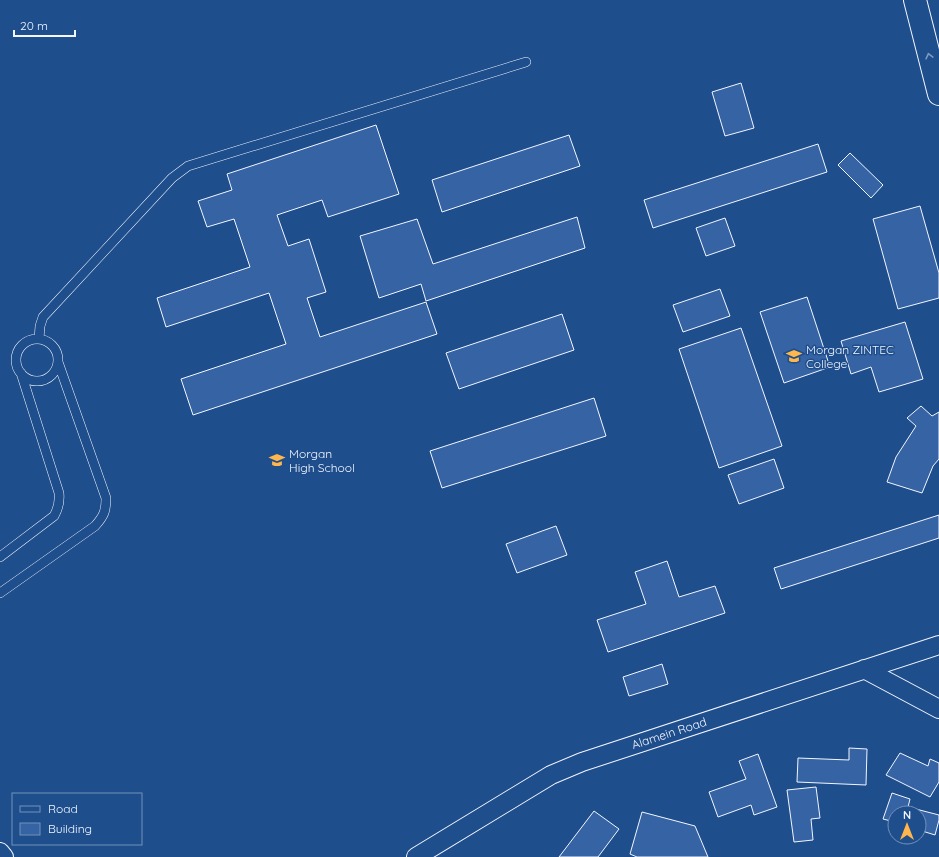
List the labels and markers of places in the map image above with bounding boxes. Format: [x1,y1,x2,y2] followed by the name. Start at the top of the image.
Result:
[806,342,894,371] place label: Morgan ZINTEC College
[785,347,803,365] school or university icon: Morgan ZINTEC College
[289,446,355,475] place label: Morgan High School
[268,451,286,469] school or university icon: Morgan High School

